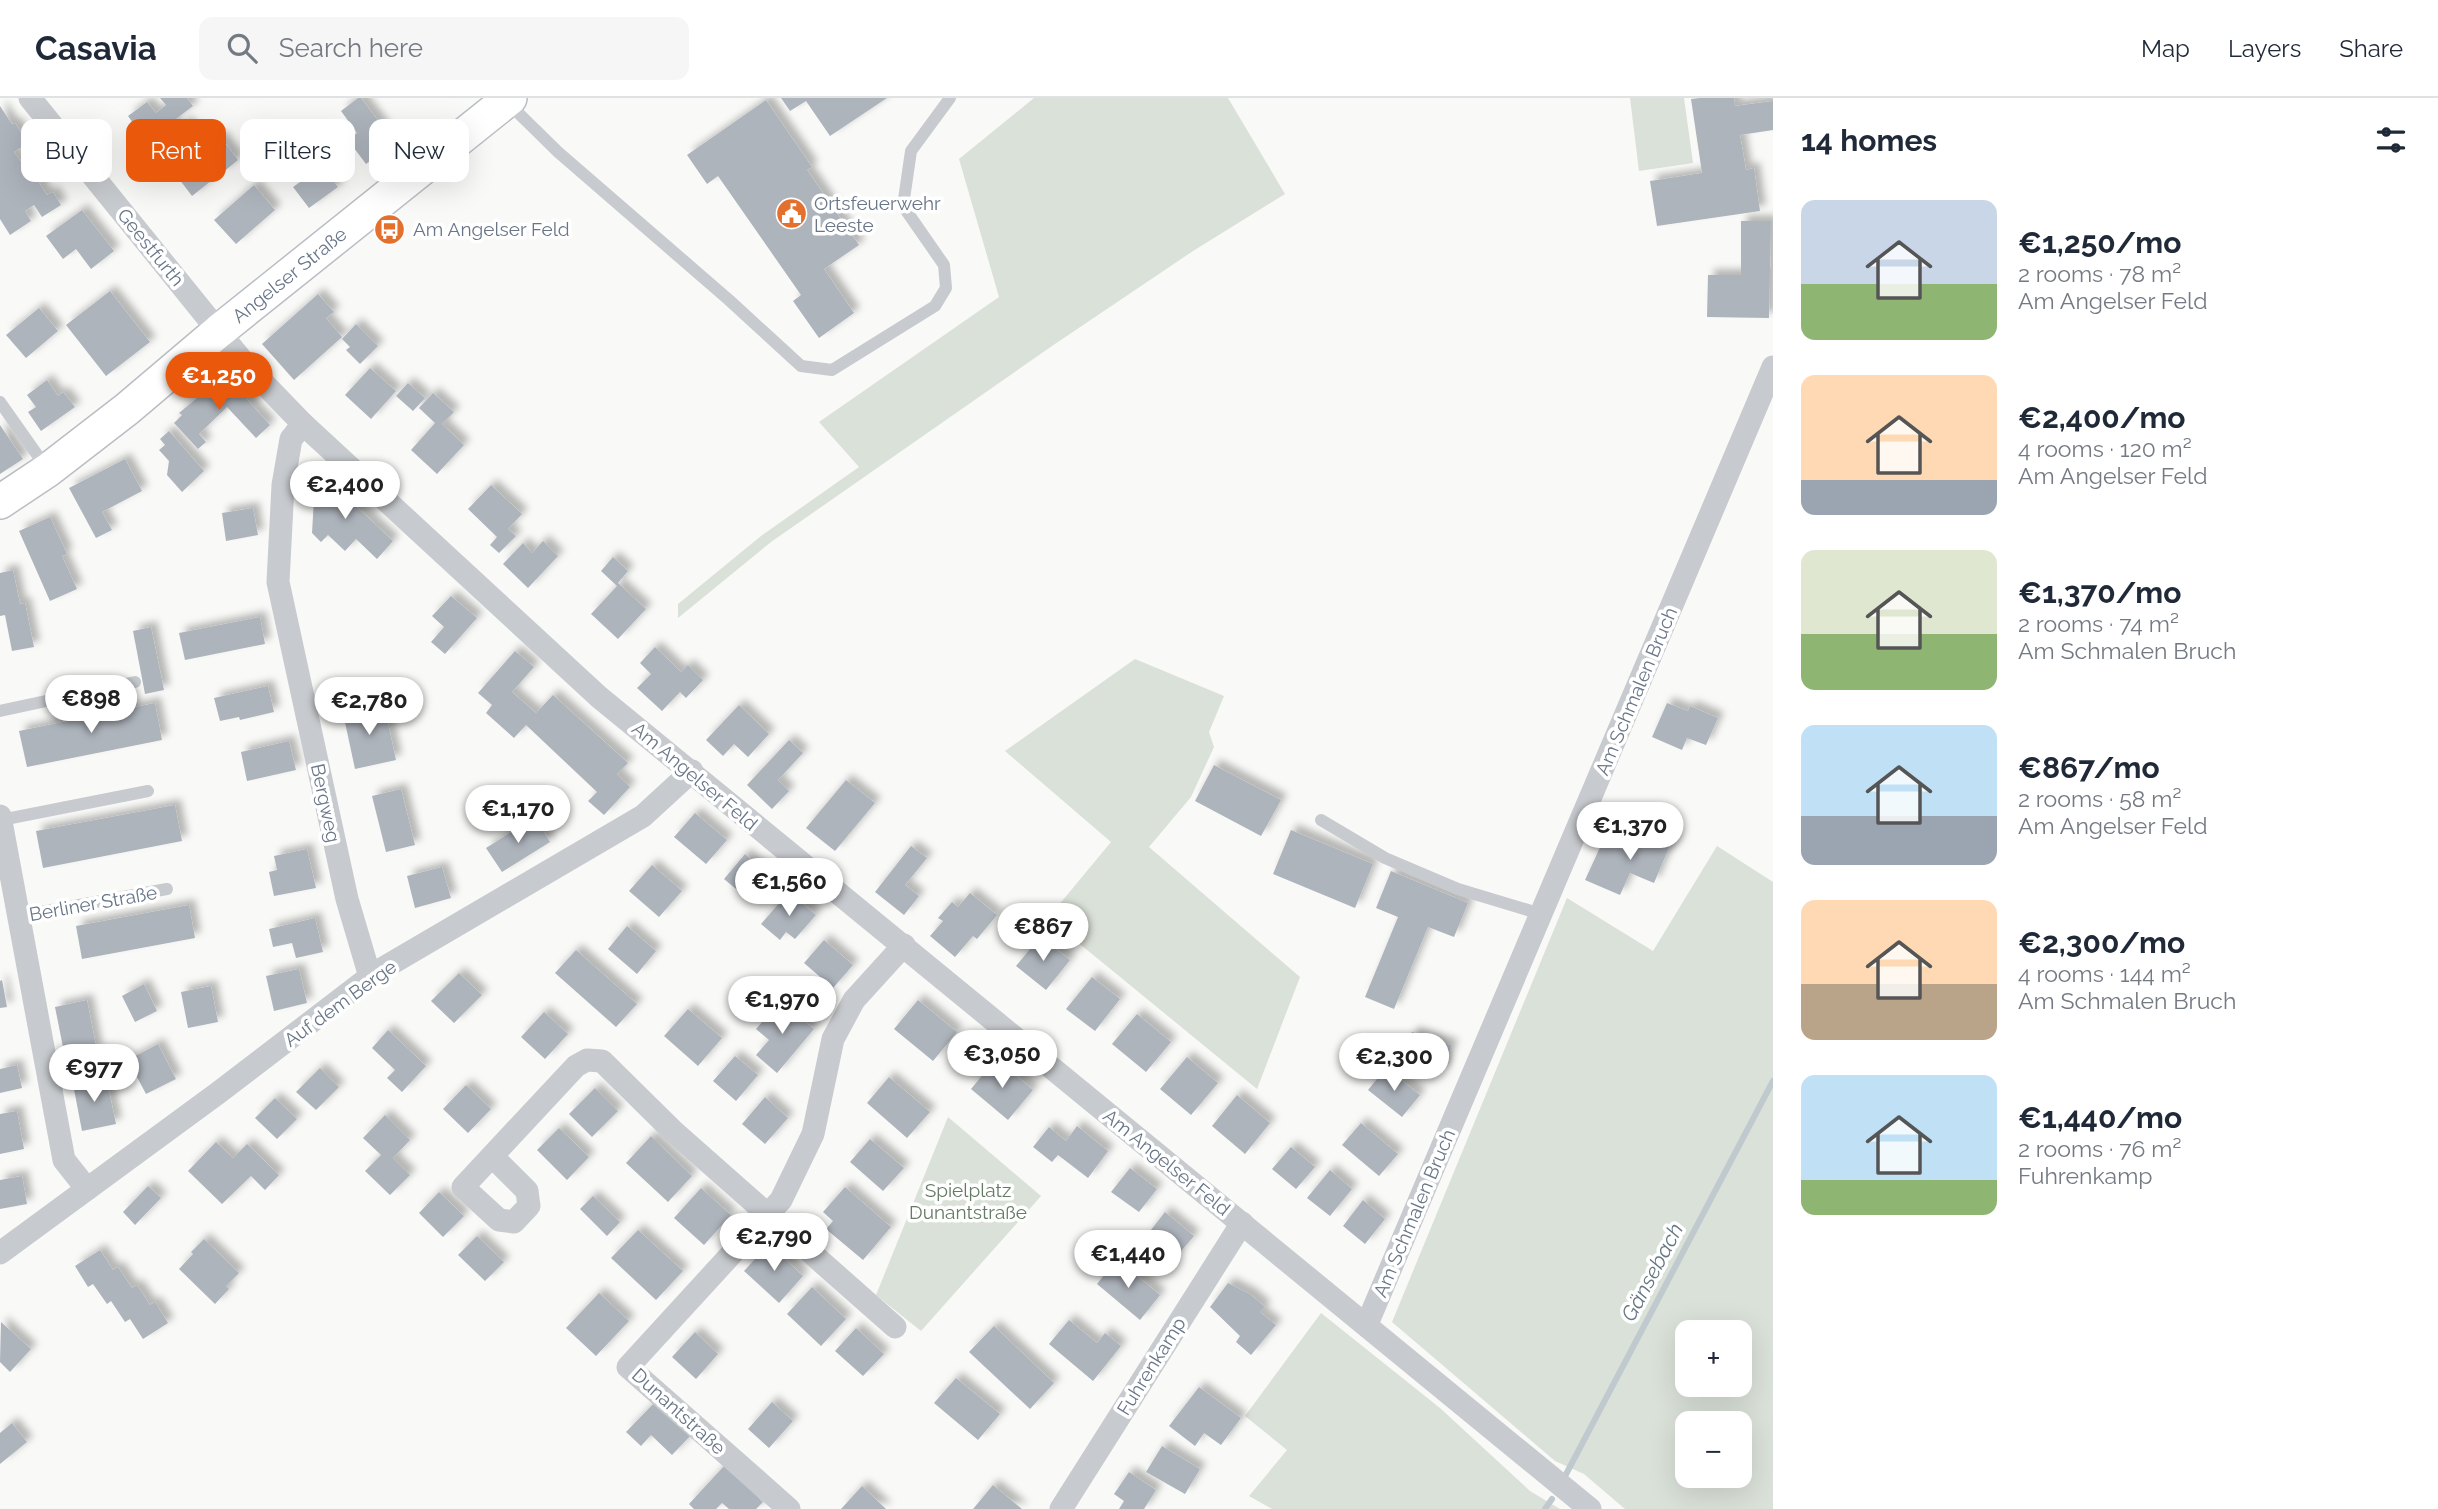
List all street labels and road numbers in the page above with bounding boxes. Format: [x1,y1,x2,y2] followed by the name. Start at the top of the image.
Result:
[113,204,189,290] street label: Geestfurth
[228,223,351,327] street label: Angelser Straße
[1591,604,1681,778] street label: Am Schmalen Bruch
[628,717,762,835] street label: Am Angelser Feld
[307,762,345,844] street label: Bergweg
[27,881,159,925] street label: Berliner Straße
[280,955,400,1051] street label: Auf dem Berge
[1099,1104,1235,1220] street label: Am Angelser Feld
[1369,1126,1459,1300] street label: Am Schmalen Bruch
[1112,1313,1190,1419] street label: Fuhrenkamp
[628,1363,730,1459] street label: Dunantstraße

